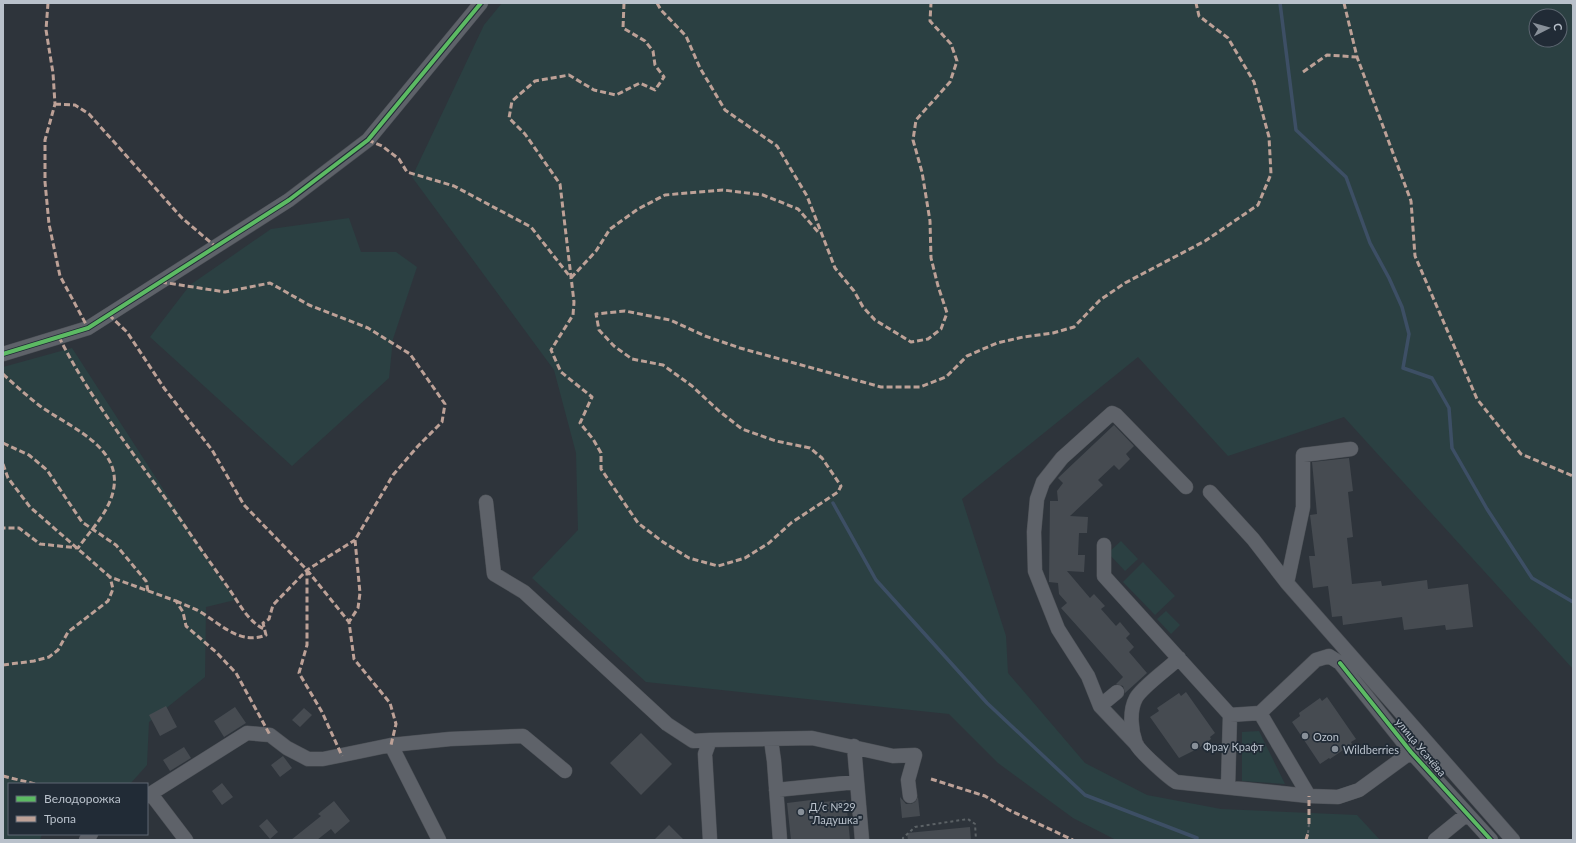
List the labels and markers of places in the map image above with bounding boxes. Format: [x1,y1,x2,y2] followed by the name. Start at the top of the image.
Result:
[1313,730,1339,743] place label: Ozon
[1300,731,1310,741] marker: Ozon
[1203,740,1264,753] place label: Фрау Крафт
[1190,741,1200,751] marker: Фрау Крафт
[1343,743,1399,756] place label: Wildberries
[1330,744,1340,754] marker: Wildberries
[809,800,862,826] place label: Д/с №29 "Ладушка"
[796,807,806,817] marker: Д/с №29 "Ладушка"

